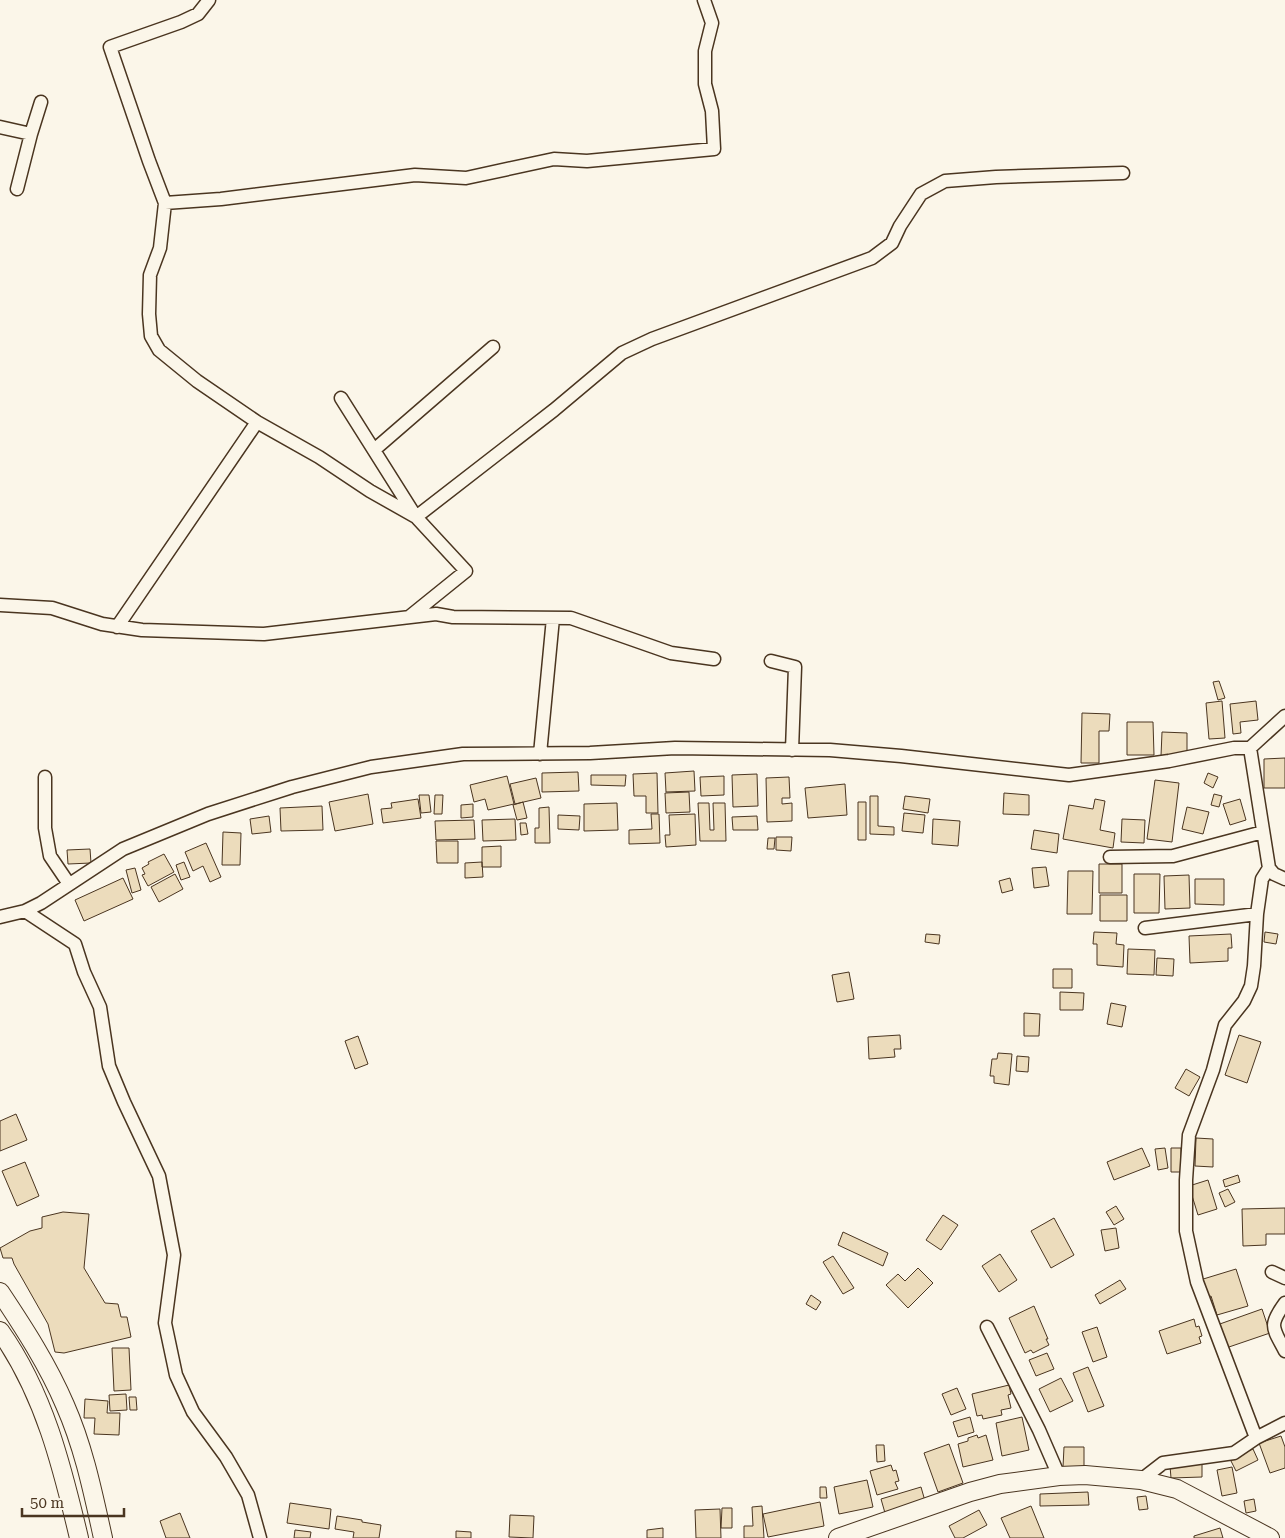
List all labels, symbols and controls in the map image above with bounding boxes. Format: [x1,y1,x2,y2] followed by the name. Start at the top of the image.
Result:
[22,1486,125,1518] scale bar
[30,1494,65,1512] text: 50 m

